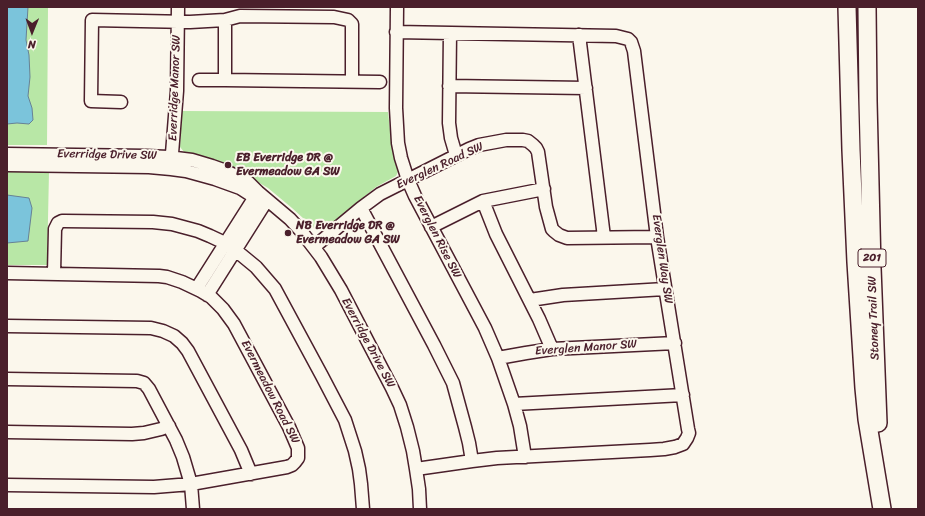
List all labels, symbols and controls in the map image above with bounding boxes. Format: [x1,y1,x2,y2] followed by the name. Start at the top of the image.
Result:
[12,12,52,52] north arrow
[28,35,36,54] text: N
[166,35,184,141] street label: Everridge Manor SW
[394,140,486,192] street label: Everglen Road SW
[57,147,157,163] street label: Everridge Drive SW
[236,151,340,179] place label: EB Everridge DR @ Evermeadow GA SW
[223,160,233,170] marker: EB Everridge DR @ Evermeadow GA SW
[410,193,464,281] street label: Everglen Rise SW
[649,213,675,305] street label: Everglen Way SW
[296,219,400,247] place label: NB Everridge DR @ Evermeadow GA SW
[283,228,293,238] marker: NB Everridge DR @ Evermeadow GA SW
[858,249,886,267] road number: 201
[865,276,883,360] street label: Stoney Trail SW
[338,295,398,391] street label: Everridge Drive SW
[535,337,637,359] street label: Everglen Manor SW
[238,338,302,446] street label: Evermeadow Road SW

